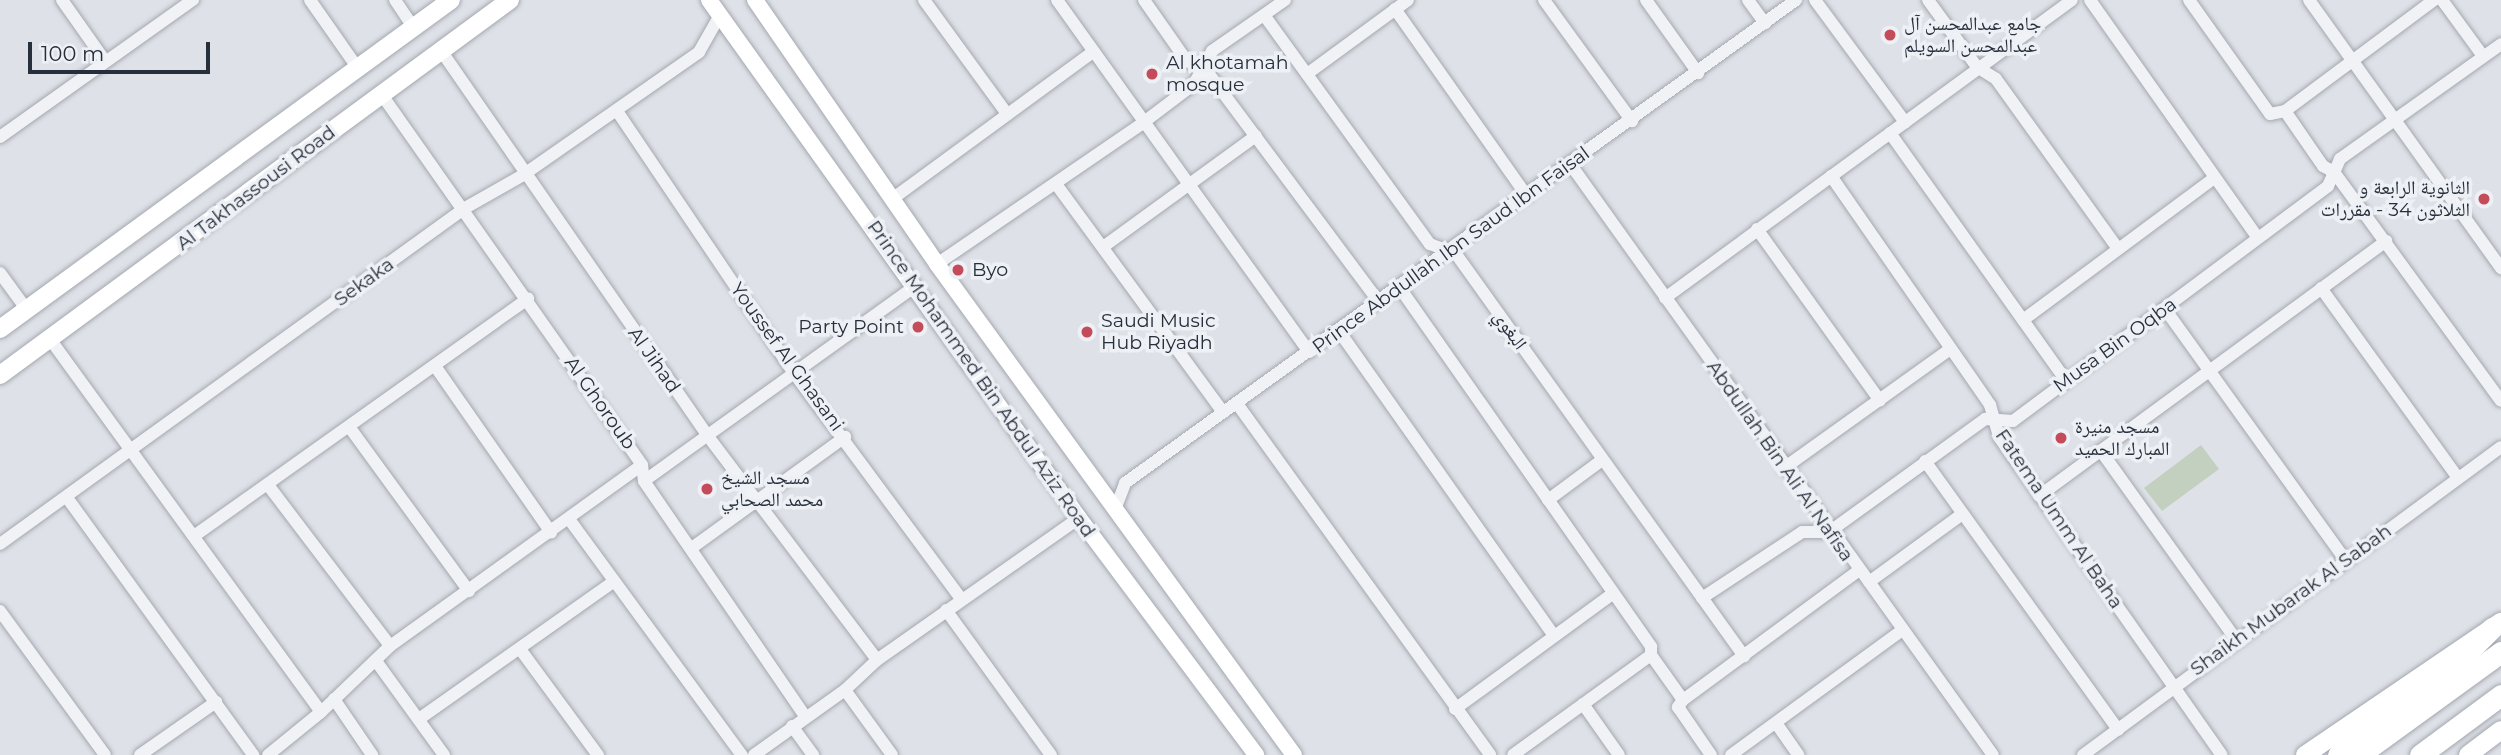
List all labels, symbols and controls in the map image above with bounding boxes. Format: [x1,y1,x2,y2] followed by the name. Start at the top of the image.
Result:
[1904,13,2041,57] place label: جامع عبدالمحسن آل عبدالمحسن السويلم
[1882,27,1898,43] marker: جامع عبدالمحسن آل عبدالمحسن السويلم
[32,28,214,72] scale bar
[41,41,104,66] text: 100 m
[1166,52,1289,96] place label: Al khotamah mosque
[1144,66,1160,82] marker: Al khotamah mosque
[172,121,340,255] street label: Al Takhassousi Road
[1308,142,1594,358] street label: Prince Abdullah Ibn Saud Ibn Faisal
[2321,177,2470,221] place label: الثانوية الرابعة و الثلاثون 34 - مقررات
[2476,191,2492,207] marker: الثانوية الرابعة و الثلاثون 34 - مقررات
[862,216,1100,542] street label: Prince Mohammed Bin Abdul Aziz Road
[330,253,398,311] street label: Sekaka
[972,259,1008,281] place label: Byo
[950,262,966,278] marker: Byo
[725,278,849,436] street label: Youssef Al Ghasani
[2049,293,2181,397] street label: Musa Bin Oqba
[1488,306,1532,354] street label: البغوي
[1101,310,1216,354] place label: Saudi Music Hub Riyadh
[798,316,904,338] place label: Party Point
[910,319,926,335] marker: Party Point
[623,323,685,397] street label: Al Jihad
[1079,324,1095,340] marker: Saudi Music Hub Riyadh
[560,352,640,454] street label: Al Ghoroub
[1702,356,1858,566] street label: Abdullah Bin Ali Al Nafisa
[2075,416,2170,460] place label: مسجد منيرة المبارك الحميد
[1990,425,2128,613] street label: Fatema Umm Al Baha
[2053,430,2069,446] marker: مسجد منيرة المبارك الحميد
[721,467,823,511] place label: مسجد الشيخ محمد الصحابي
[699,481,715,497] marker: مسجد الشيخ محمد الصحابي
[2186,519,2396,681] street label: Shaikh Mubarak Al Sabah

